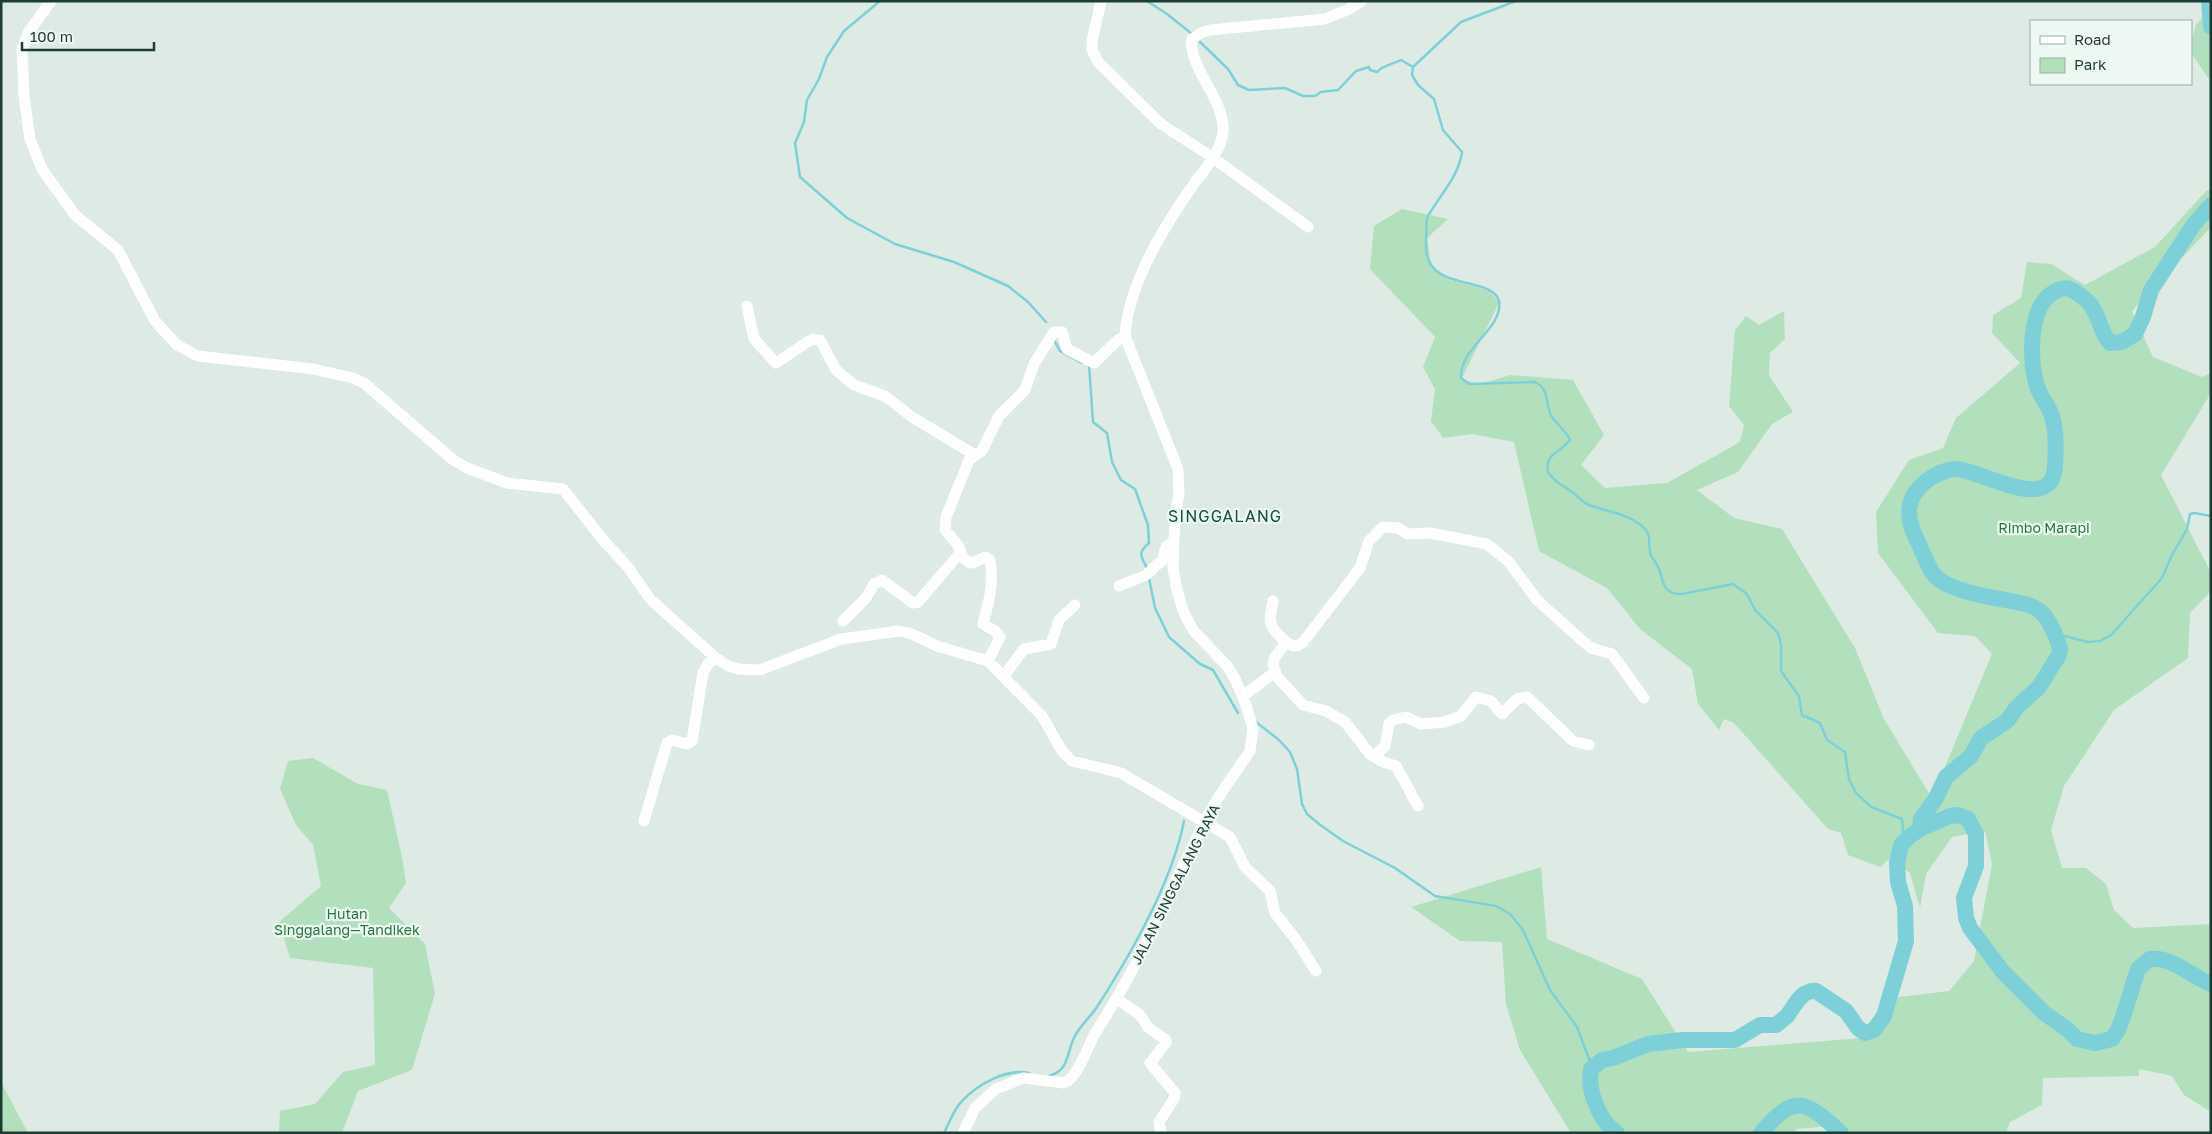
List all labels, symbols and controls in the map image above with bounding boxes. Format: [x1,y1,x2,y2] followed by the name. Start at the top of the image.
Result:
[22,20,155,52] scale bar
[2030,20,2192,85] legend
[30,27,73,45] text: 100 m
[2074,30,2111,48] text: Road
[2074,55,2107,73] text: Park
[1168,506,1282,526] district label: SINGGALANG
[1998,519,2090,536] park label: Rimbo Marapi
[1127,800,1223,967] street label: JALAN SINGGALANG RAYA
[274,905,420,938] park label: Hutan Singgalang—Tandikek

